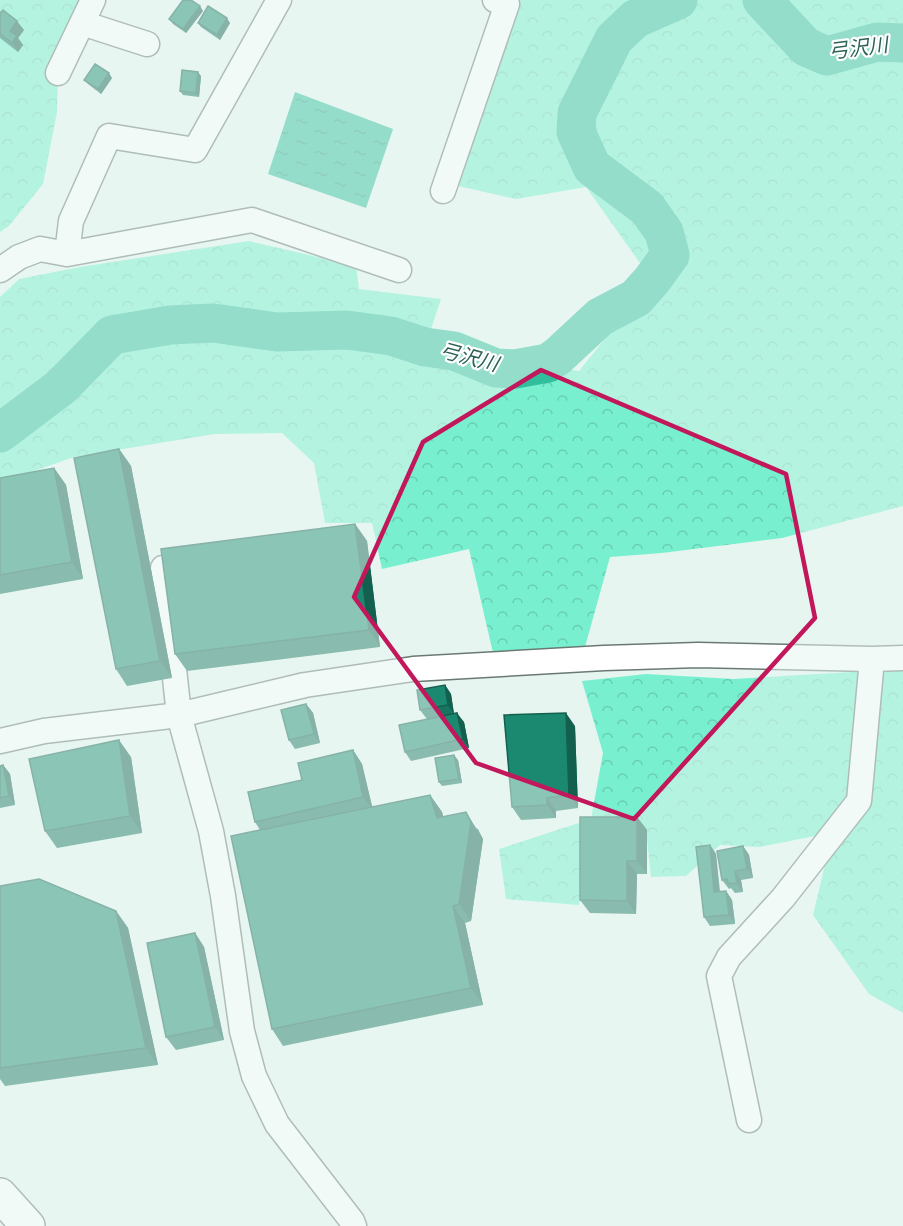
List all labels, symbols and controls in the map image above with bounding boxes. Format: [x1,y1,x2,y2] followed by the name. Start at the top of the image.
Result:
[827,32,891,64] water label: 弓沢川
[437,338,503,377] water label: 弓沢川

